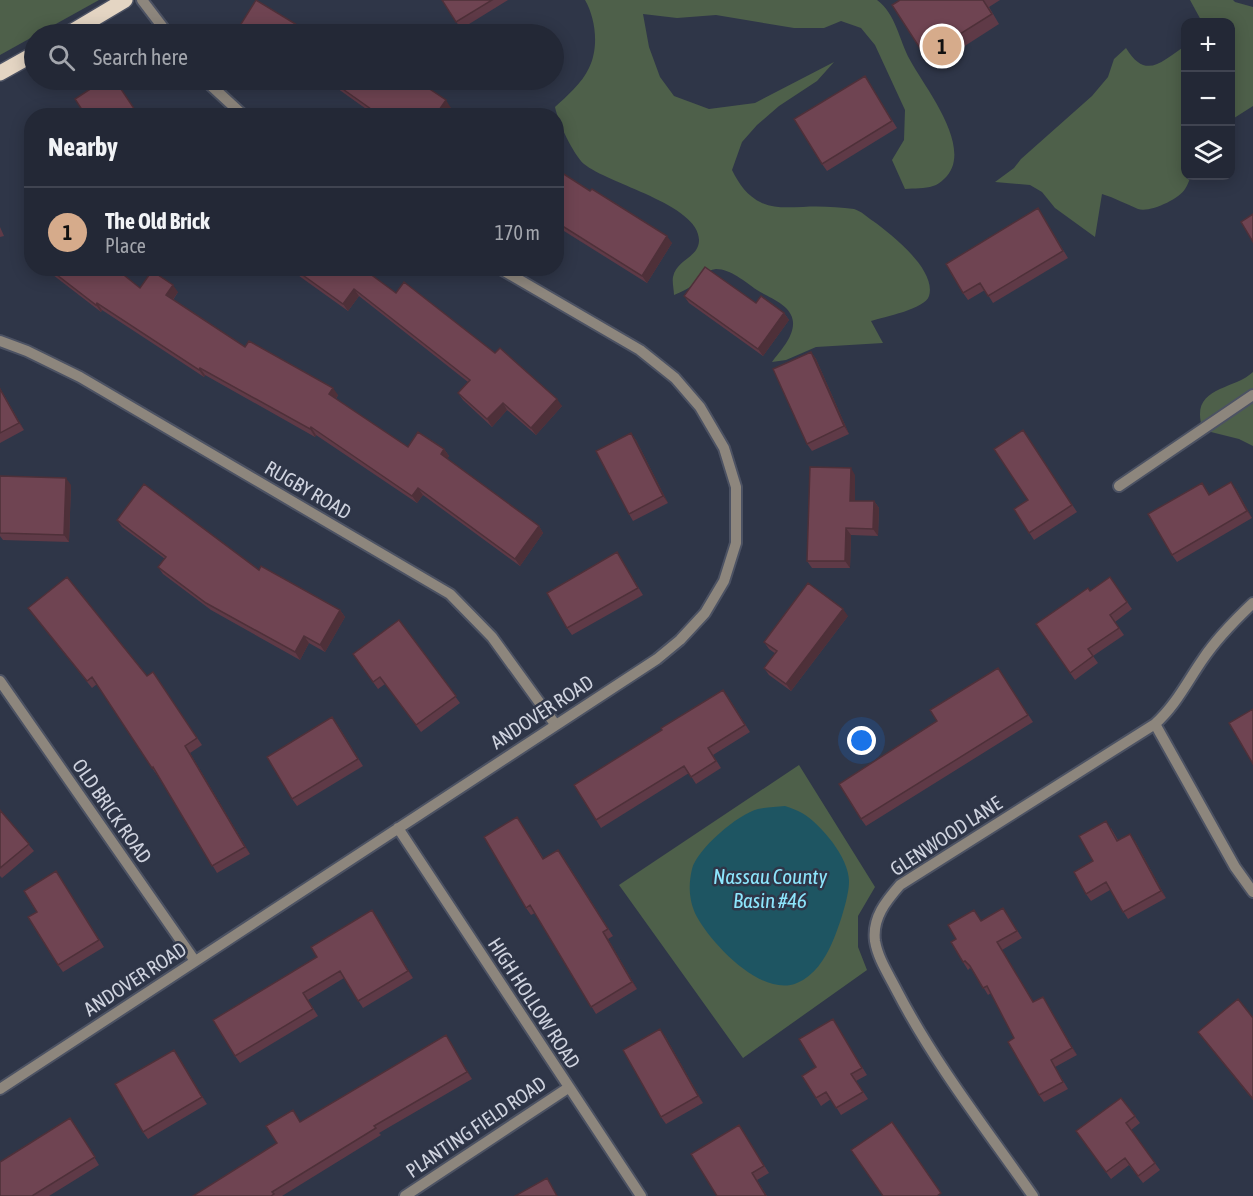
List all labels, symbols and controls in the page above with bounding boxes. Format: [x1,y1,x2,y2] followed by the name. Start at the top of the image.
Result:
[1181,18,1235,180] map controls
[1181,18,1235,72] button: +
[24,24,564,90] search box
[922,24,962,68] pin: 1
[45,41,78,74] icon: search
[93,44,188,70] text: Search here
[1181,72,1235,126] button: −
[1181,126,1235,180] button: layers
[48,132,118,162] text: Nearby
[105,208,210,234] text: The Old Brick
[63,221,72,244] text: 1
[495,221,540,244] text: 170 m
[105,234,146,257] text: Place
[261,456,356,524] street label: RUGBY ROAD
[486,670,597,753] street label: ANDOVER ROAD
[847,726,876,755] your location
[68,754,157,867] street label: OLD BRICK ROAD
[886,791,1006,880] street label: GLENWOOD LANE
[713,864,827,912] water label: Nassau County Basin #46
[484,933,585,1072] street label: HIGH HOLLOW ROAD
[79,937,190,1020] street label: ANDOVER ROAD
[401,1071,550,1182] street label: PLANTING FIELD ROAD

